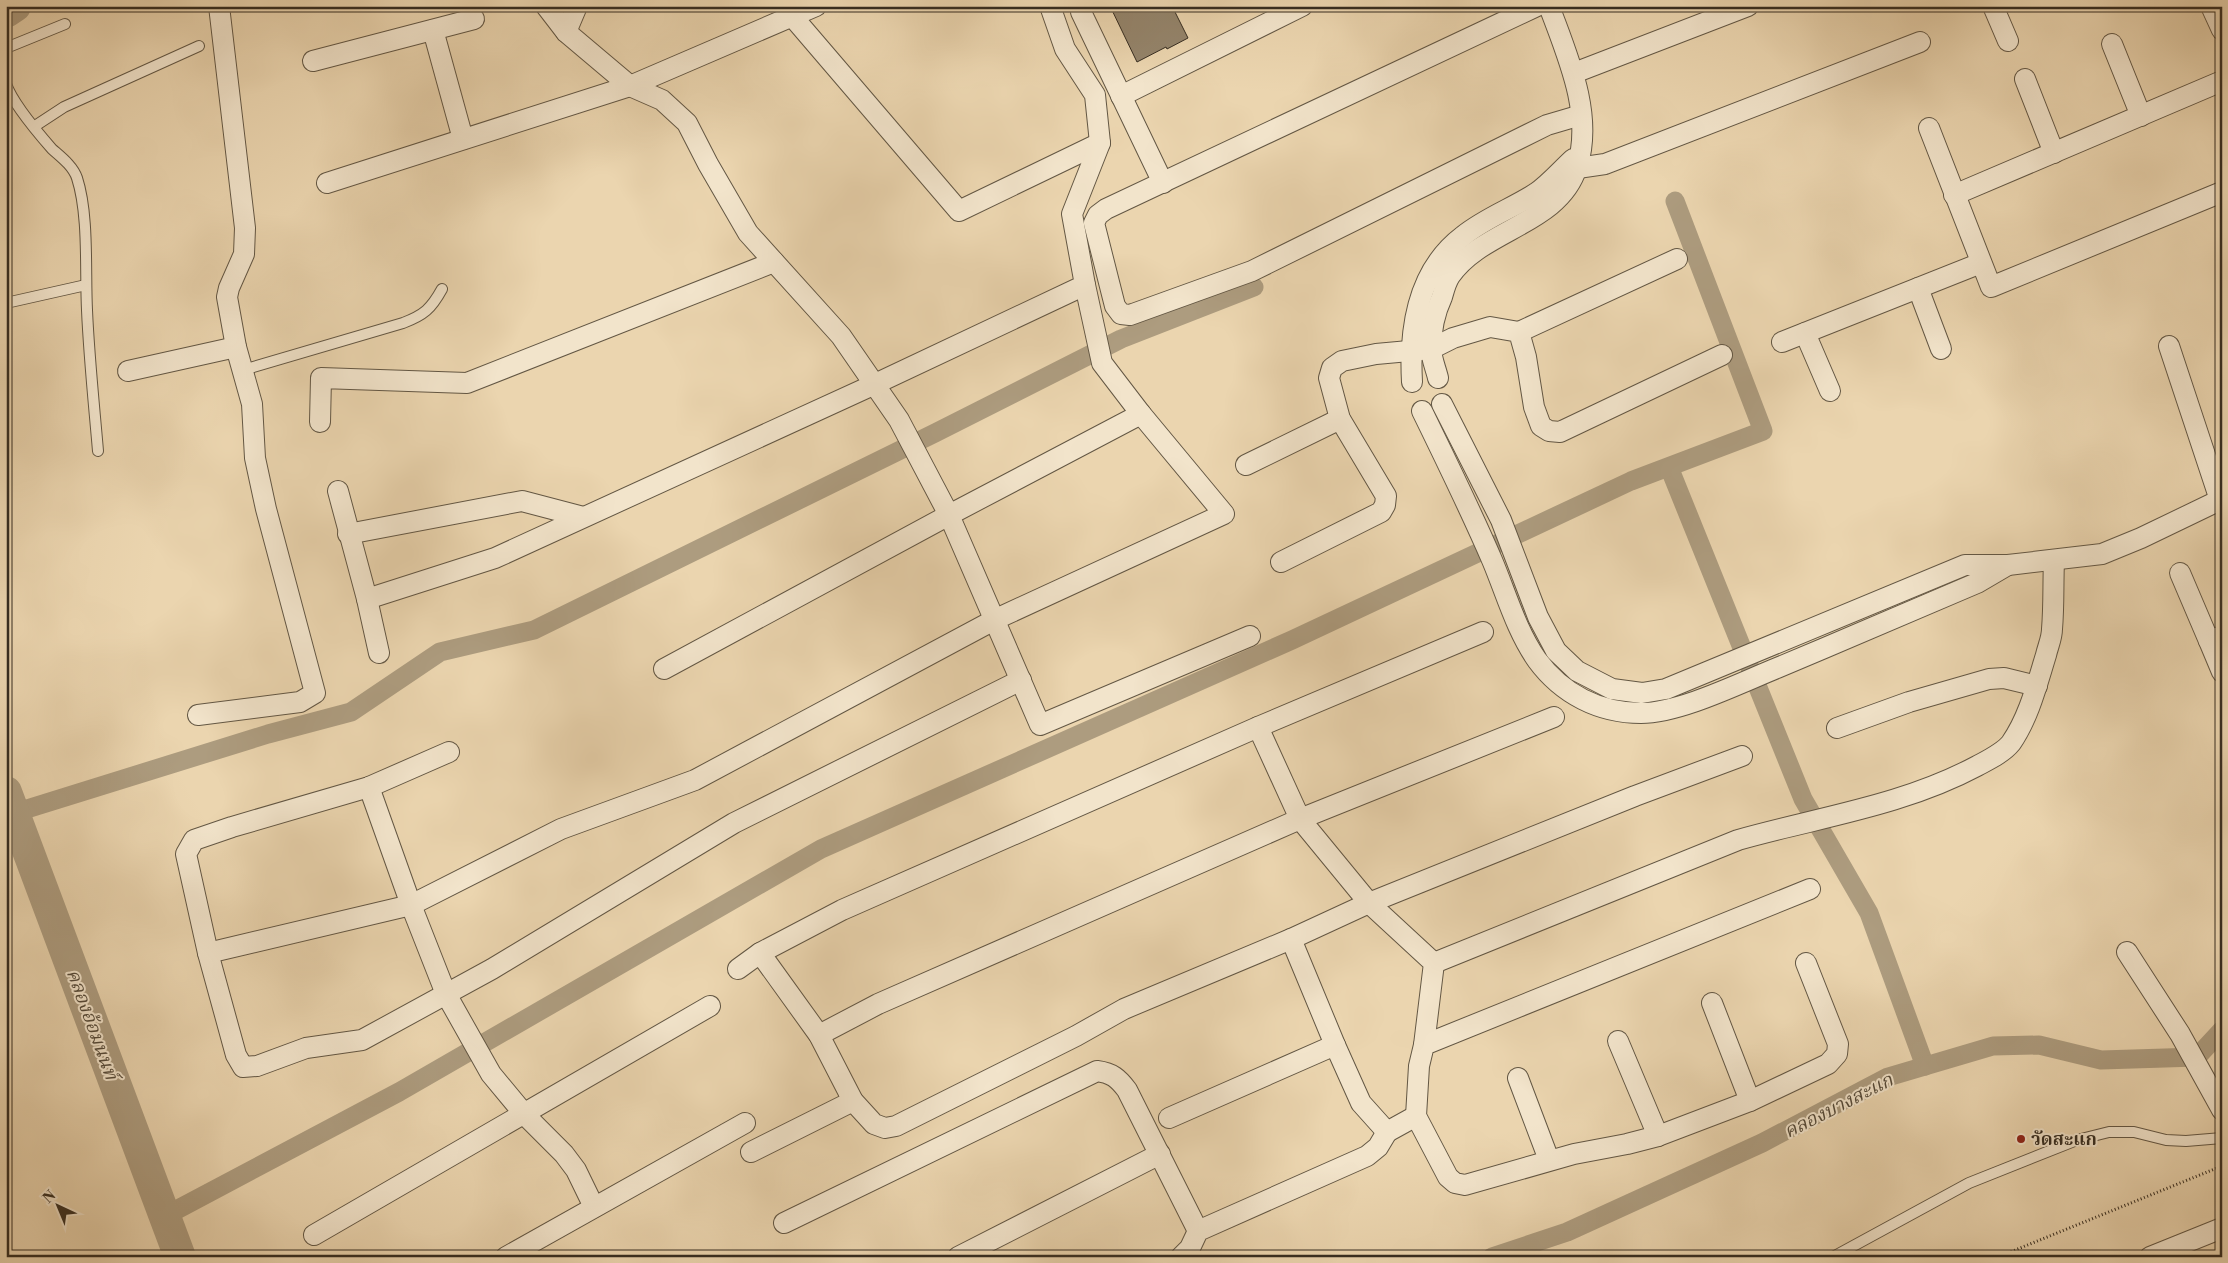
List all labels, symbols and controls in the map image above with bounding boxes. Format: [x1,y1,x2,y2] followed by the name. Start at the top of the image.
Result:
[61,966,124,1086] water label: คลองอ้อมนนท์
[1780,1067,1898,1144] water label: คลองบางสะแก
[2031,1128,2097,1151] place label: วัดสะแก
[2015,1133,2027,1145] marker: วัดสะแก
[32,1180,82,1230] north arrow
[39,1187,60,1208] text: N

